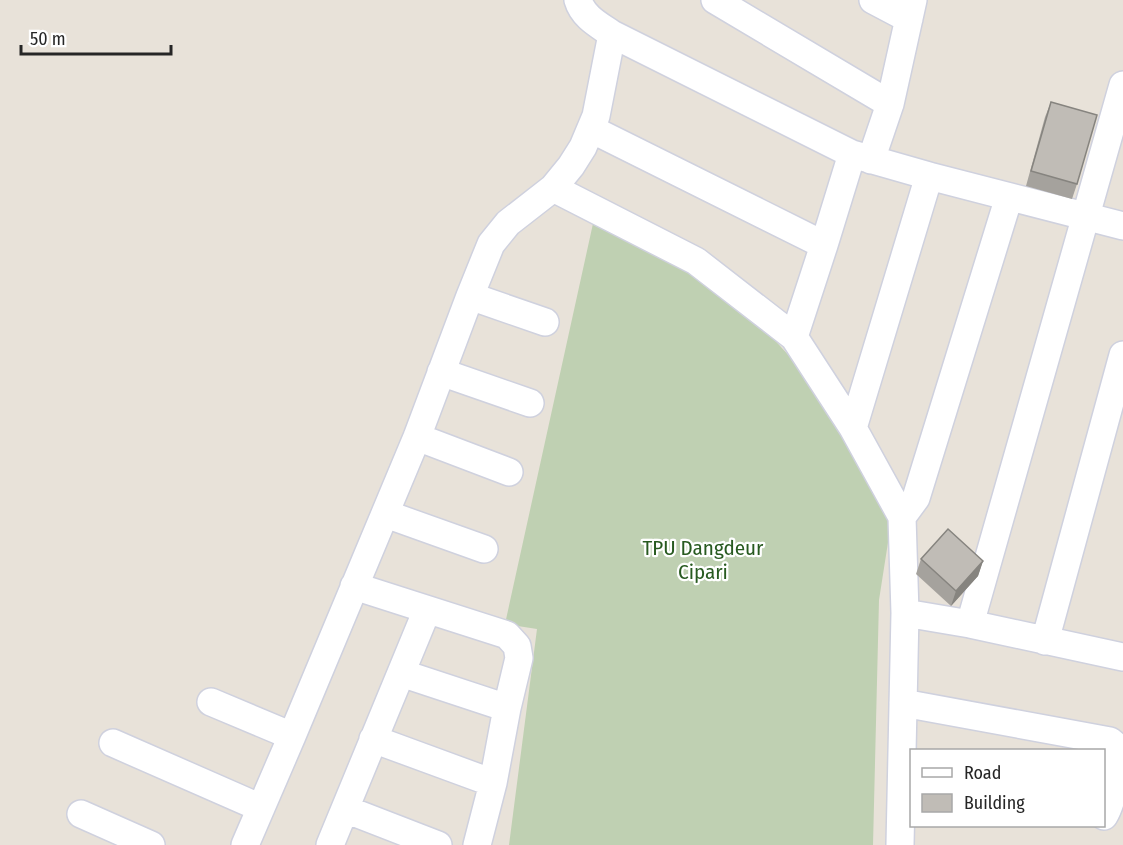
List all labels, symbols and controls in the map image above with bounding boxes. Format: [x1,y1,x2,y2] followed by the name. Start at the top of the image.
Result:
[21,18,171,56] scale bar
[30,28,66,50] text: 50 m
[643,535,764,585] park label: TPU Dangdeur Cipari
[910,749,1105,827] legend
[964,762,1001,784] text: Road
[964,792,1025,814] text: Building

